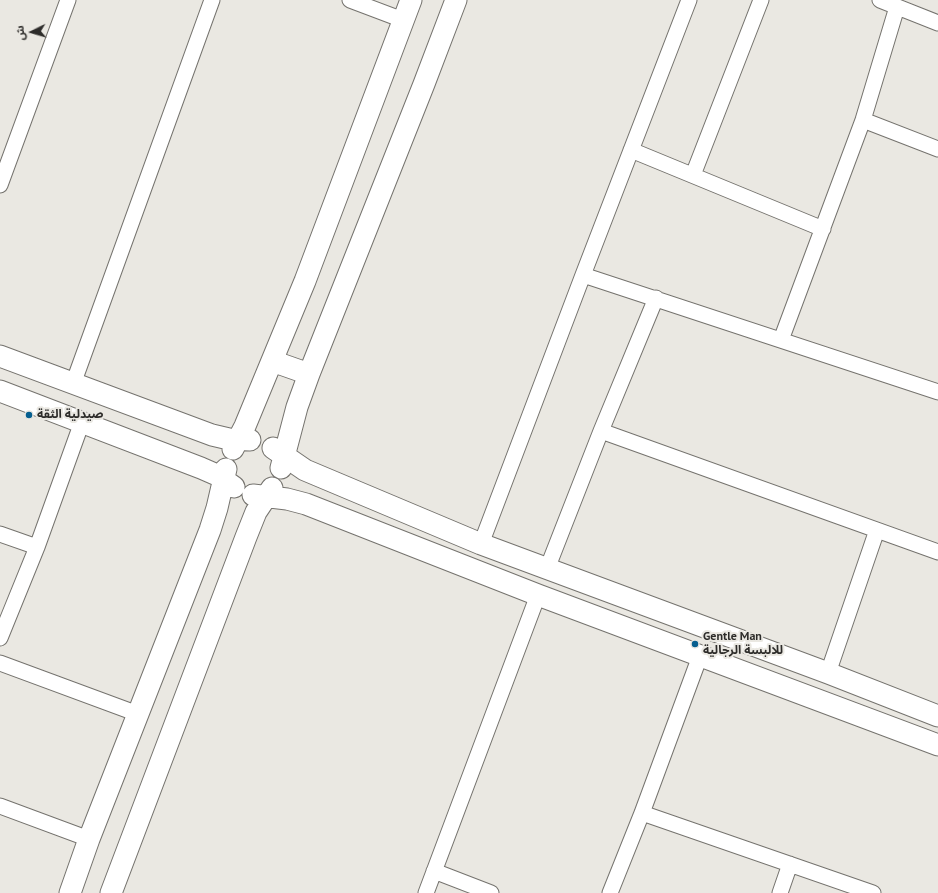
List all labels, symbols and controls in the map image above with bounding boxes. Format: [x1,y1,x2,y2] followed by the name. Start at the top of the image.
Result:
[12,12,52,52] north arrow
[12,25,28,41] text: ش
[37,408,103,422] place label: صيدلية الثقة
[24,410,34,420] marker: صيدلية الثقة
[703,630,783,658] place label: Gentle Man للالبسة الرجالية
[690,639,700,649] marker: Gentle Man للالبسة الرجالية

